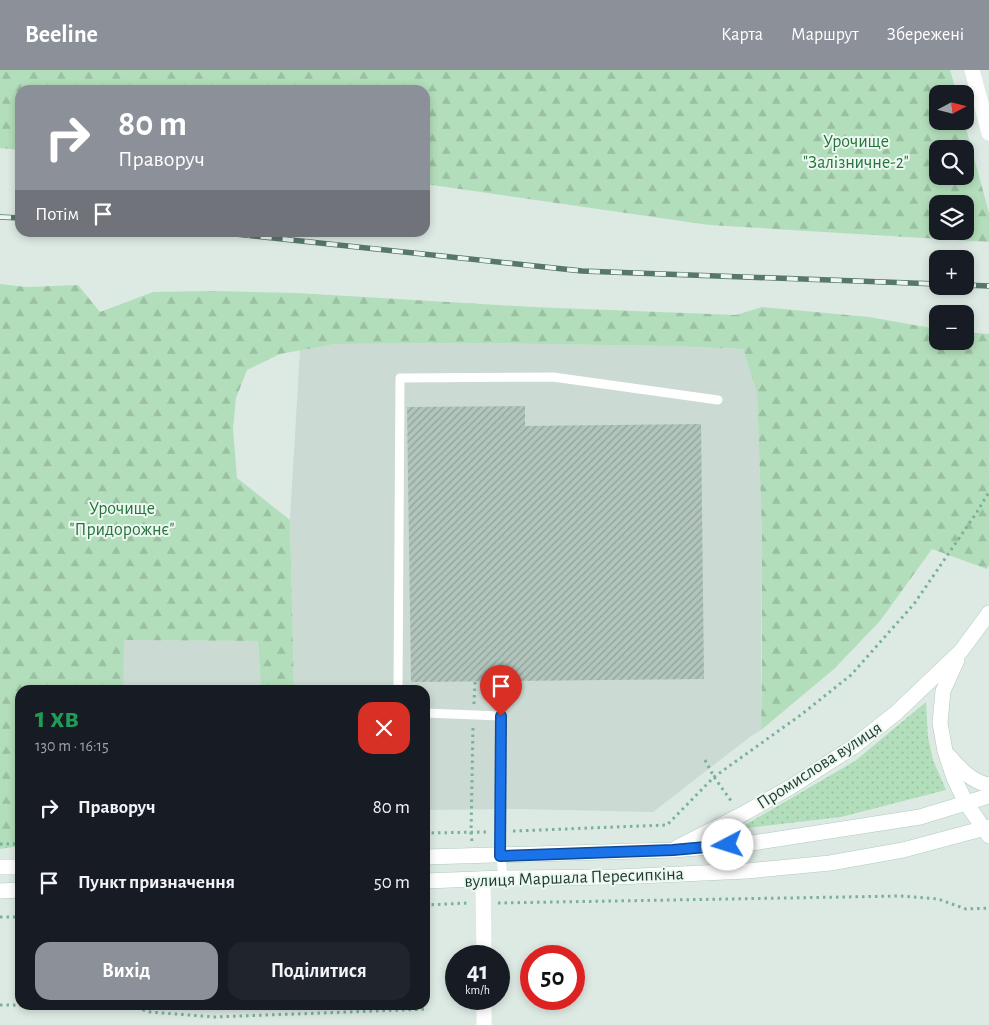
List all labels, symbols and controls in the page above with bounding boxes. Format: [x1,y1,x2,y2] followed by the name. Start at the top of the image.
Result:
[25,23,98,47] text: Beeline
[721,26,763,44] text: Карта
[791,26,859,44] text: Маршрут
[887,26,964,44] text: Збережені
[929,85,974,130] north arrow
[929,85,974,350] map controls
[35,105,100,170] icon: right
[118,107,187,142] text: 80 m
[803,133,909,172] park label: Урочище "Залізничне-2"
[929,140,974,185] button: search
[118,148,205,170] text: Праворуч
[929,195,974,240] button: layers
[89,200,117,228] icon: arrive
[35,205,79,224] text: Потім
[929,250,974,295] button: +
[929,305,974,350] button: −
[70,500,174,539] park label: Урочище "Придорожнє"
[480,665,522,716] pin
[487,672,515,700] icon: arrive
[358,702,410,754] button: close
[35,703,79,733] text: 1 хв
[754,719,885,813] street label: Промислова вулиця
[35,738,109,754] text: 130 m · 16:15
[35,794,63,822] icon: right
[78,798,156,817] text: Праворуч
[373,798,410,817] text: 80 m
[701,818,753,870] position arrow
[464,865,684,891] street label: вулиця Маршала Пересипкіна
[35,869,63,897] icon: arrive
[78,873,235,892] text: Пункт призначення
[374,873,410,892] text: 50 m
[35,942,218,1000] button: Вихід
[228,942,410,1000] button: Поділитися
[520,945,585,1010] speed limit sign: 50
[467,959,488,984] text: 41
[465,984,490,996] text: km/h

